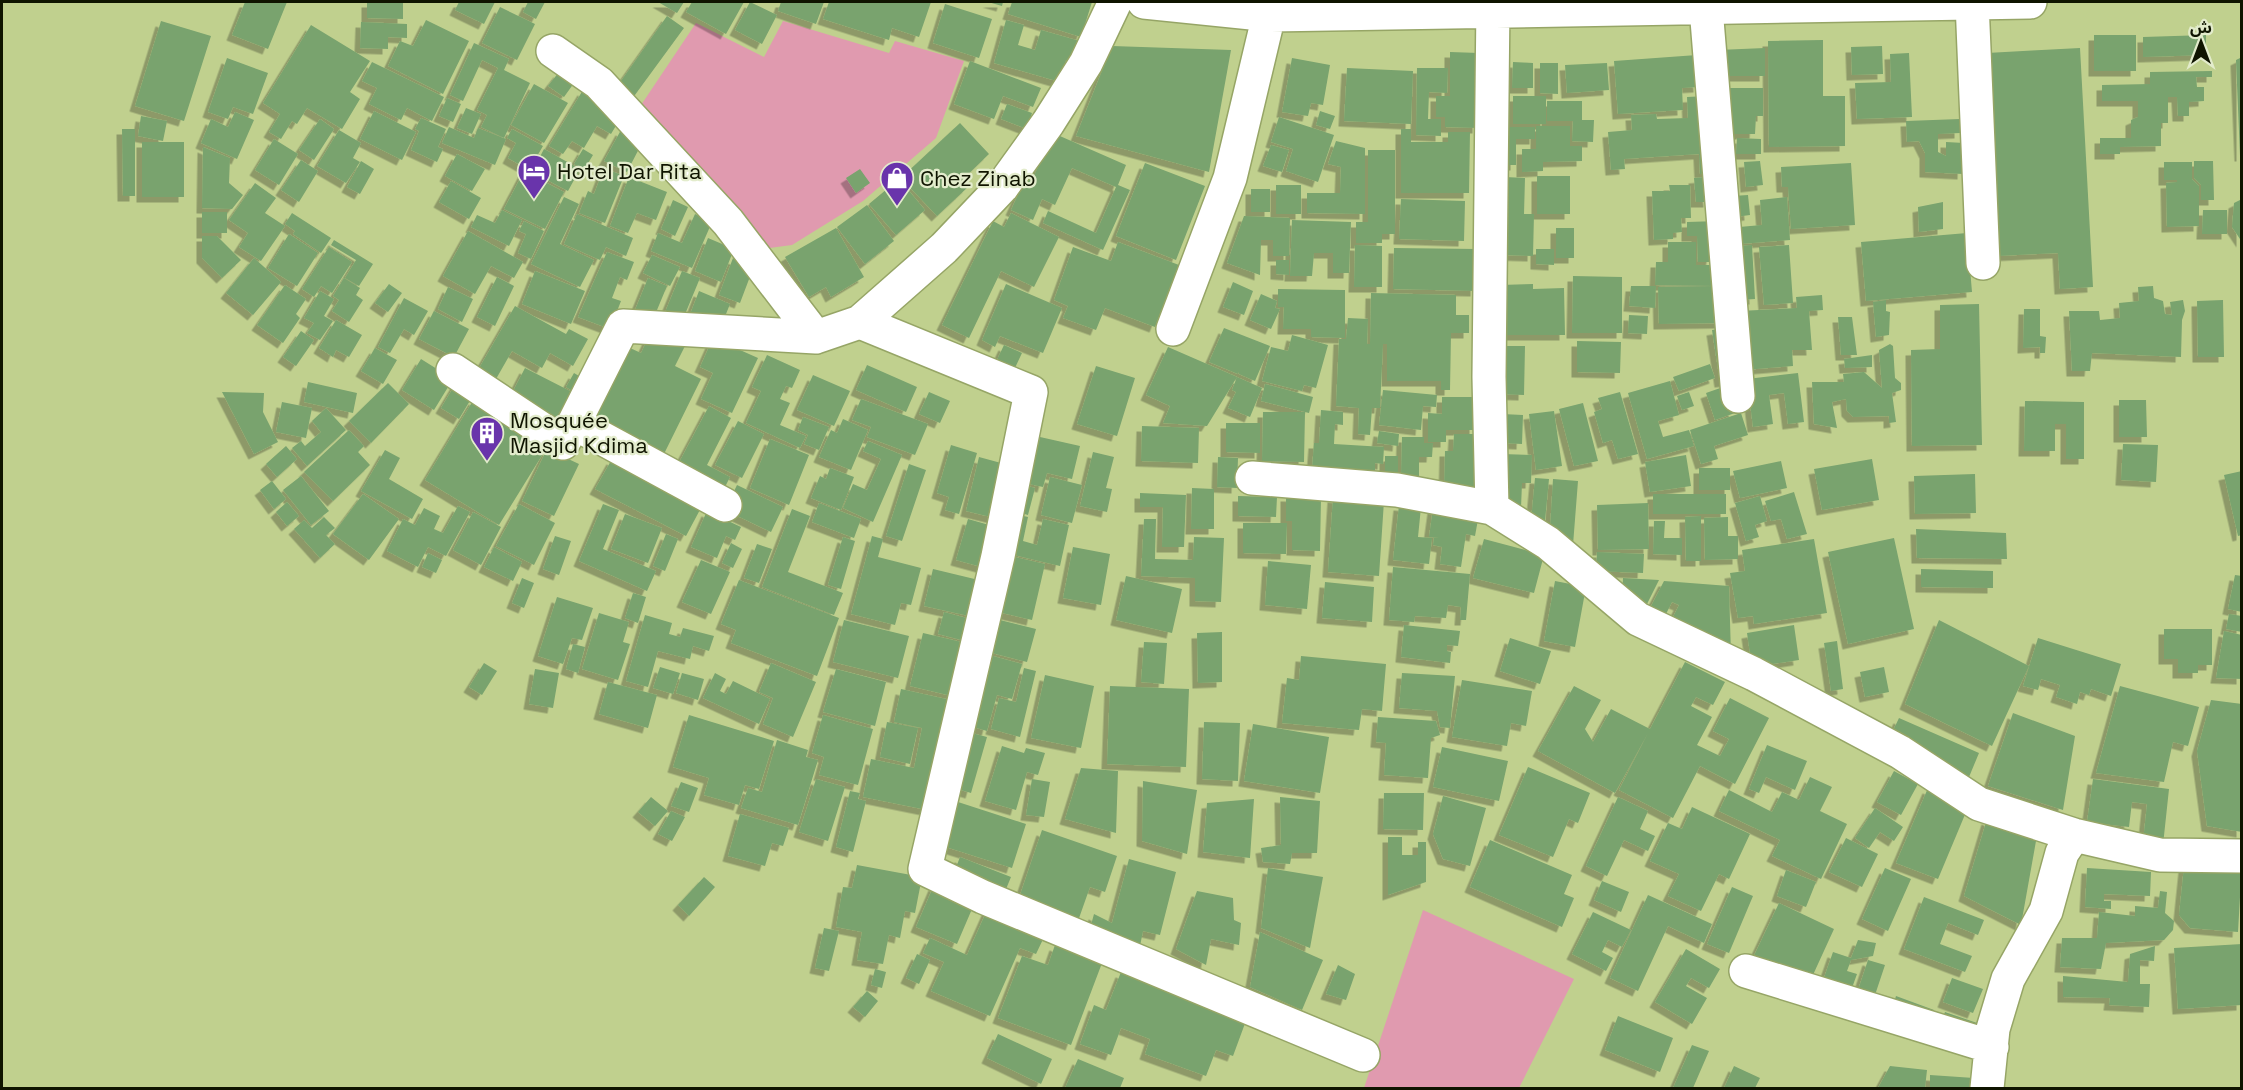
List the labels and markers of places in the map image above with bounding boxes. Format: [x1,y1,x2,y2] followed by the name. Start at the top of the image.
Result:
[516,153,552,200] hotel icon: Hotel Dar Rita
[557,157,702,185] place label: Hotel Dar Rita
[879,160,915,207] shop icon: Chez Zinab
[920,164,1036,192] place label: Chez Zinab
[510,406,648,459] place label: Mosquée Masjid Kdima
[469,415,505,462] building icon: Mosquée Masjid Kdima

